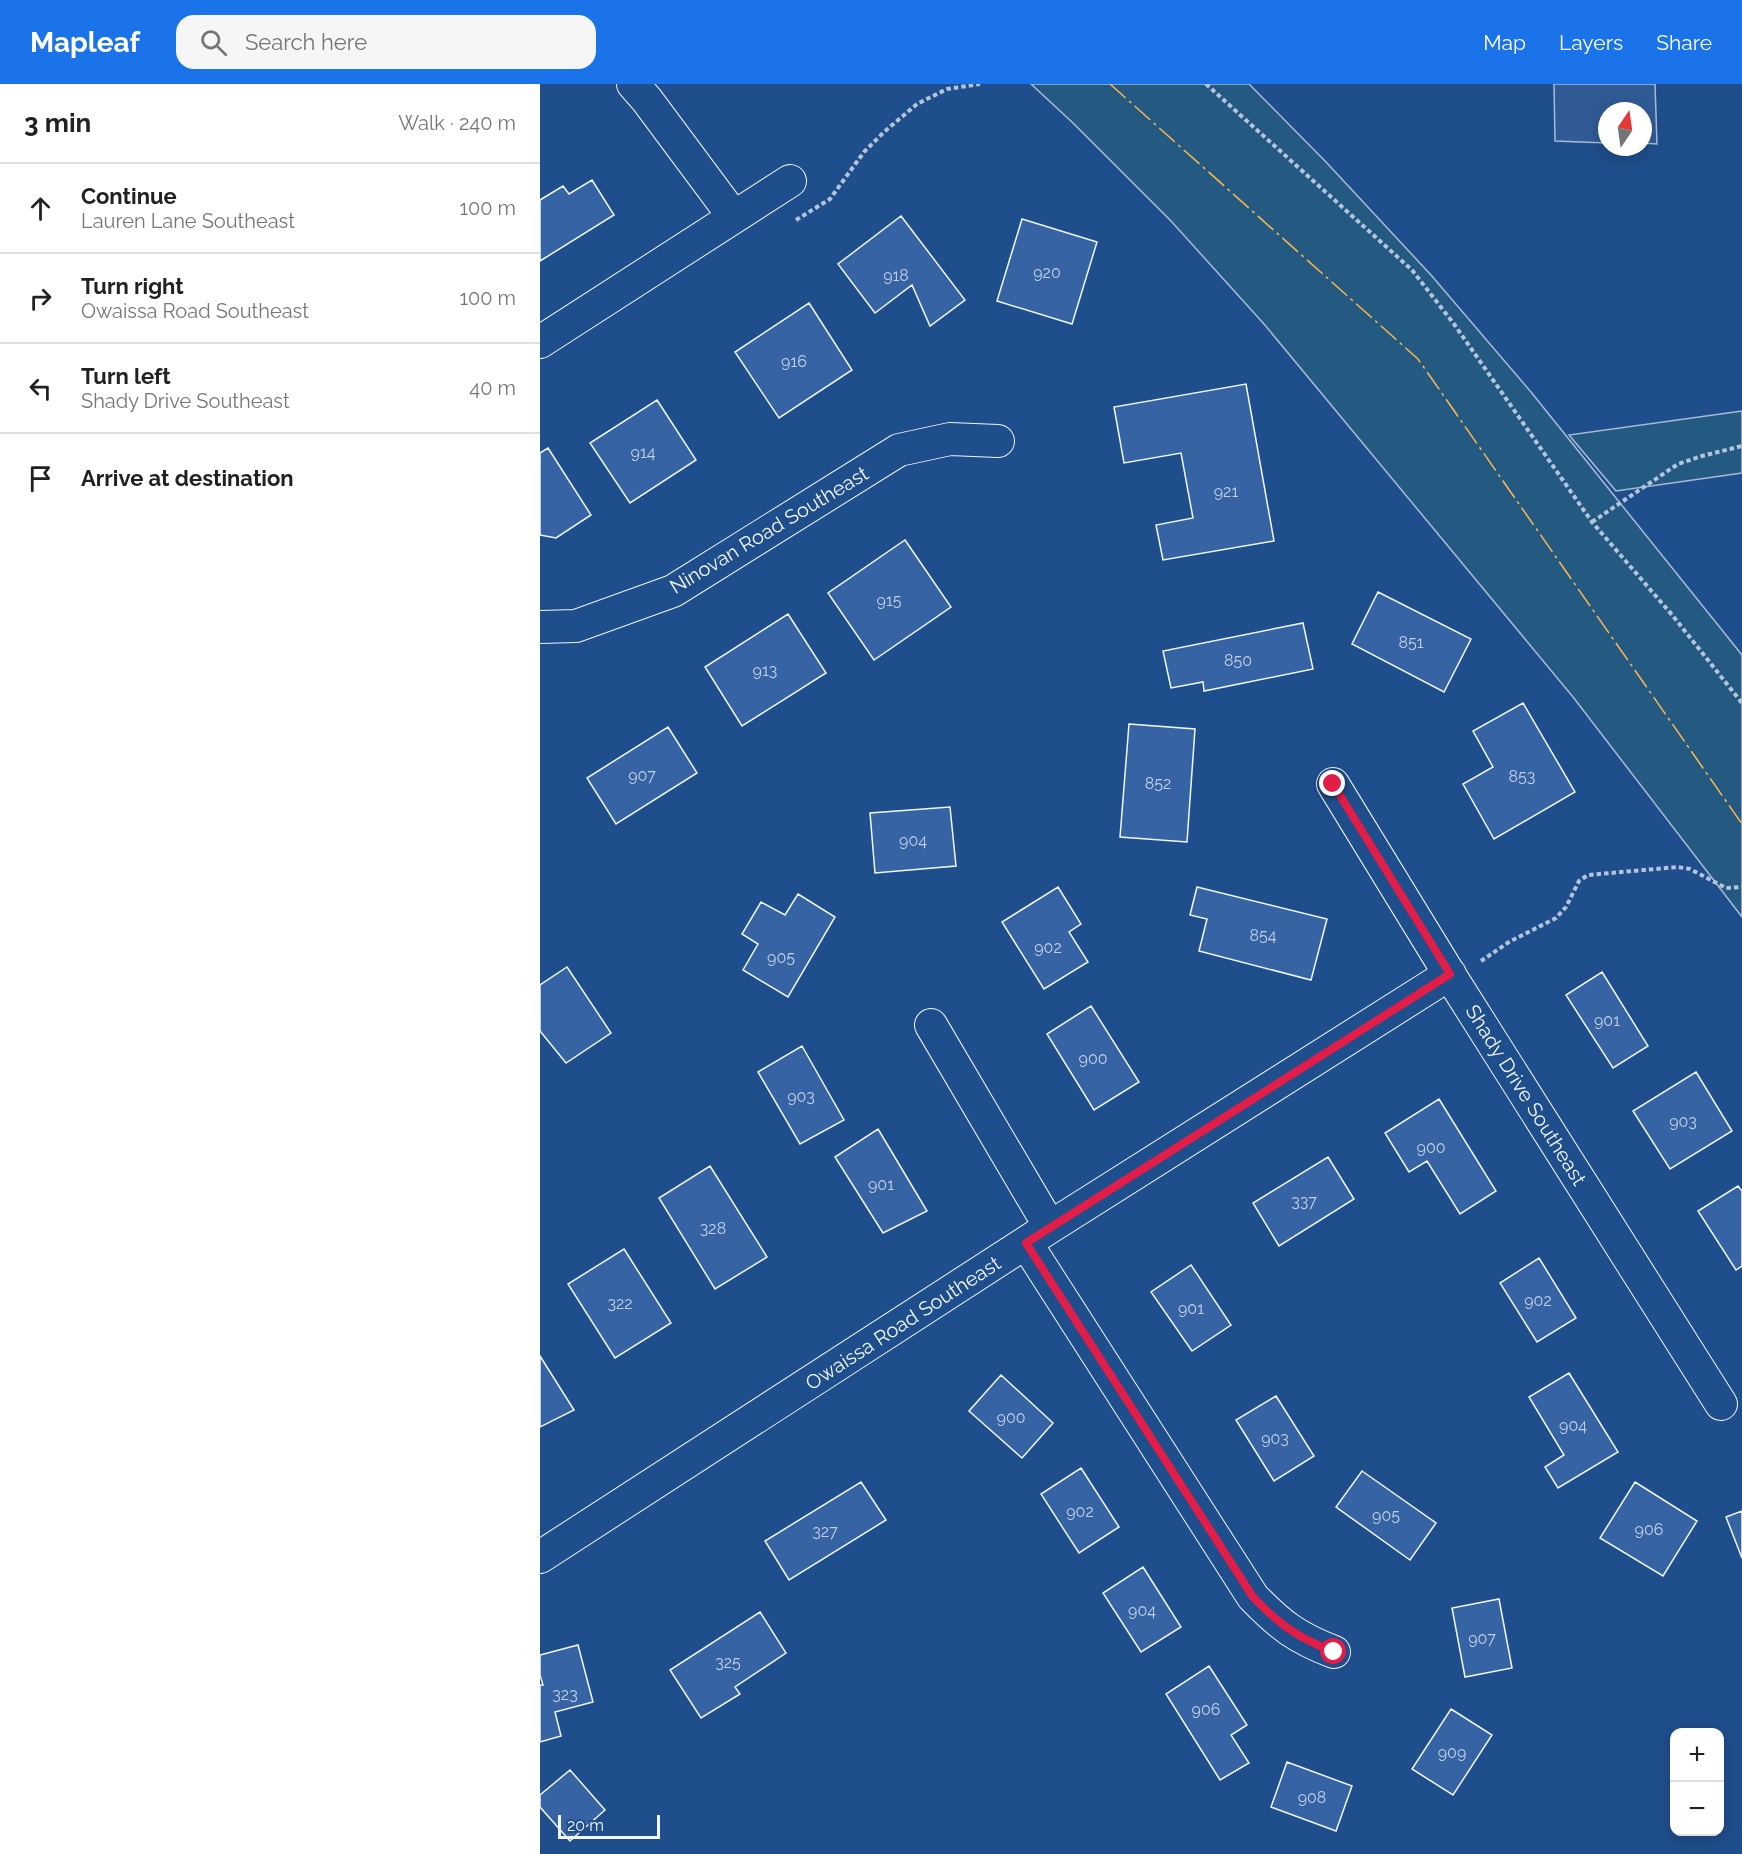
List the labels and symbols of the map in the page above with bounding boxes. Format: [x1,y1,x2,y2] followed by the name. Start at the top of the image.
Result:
[1598,102,1652,156] north arrow
[1033,263,1061,282] house number: 920
[883,266,909,285] house number: 918
[781,352,807,371] house number: 916
[631,443,656,462] house number: 914
[665,461,873,599] street label: Ninovan Road Southeast
[1214,482,1238,501] house number: 921
[877,591,902,610] house number: 915
[1398,633,1424,652] house number: 851
[1224,651,1252,670] house number: 850
[753,661,777,680] house number: 913
[628,766,656,785] house number: 907
[1509,767,1535,786] house number: 853
[1319,770,1345,796] route end
[1145,774,1171,793] house number: 852
[899,831,927,850] house number: 904
[1250,926,1277,945] house number: 854
[1034,938,1062,957] house number: 902
[767,948,795,967] house number: 905
[1461,1000,1592,1190] street label: Shady Drive Southeast
[1594,1011,1620,1030] house number: 901
[1079,1049,1107,1068] house number: 900
[787,1087,815,1106] house number: 903
[1669,1112,1697,1131] house number: 903
[1417,1138,1445,1157] house number: 900
[868,1175,894,1194] house number: 901
[1291,1192,1317,1211] house number: 337
[700,1219,726,1238] house number: 328
[801,1251,1005,1395] street label: Owaissa Road Southeast
[1524,1291,1552,1310] house number: 902
[607,1294,633,1313] house number: 322
[1178,1299,1204,1318] house number: 901
[997,1408,1025,1427] house number: 900
[1559,1416,1587,1435] house number: 904
[1261,1429,1289,1448] house number: 903
[1066,1502,1094,1521] house number: 902
[1372,1506,1400,1525] house number: 905
[1635,1520,1663,1539] house number: 906
[812,1522,838,1541] house number: 327
[1128,1601,1156,1620] house number: 904
[1468,1629,1496,1648] house number: 907
[1320,1638,1346,1664] route start
[715,1653,741,1672] house number: 325
[552,1685,578,1704] house number: 323
[1192,1700,1220,1719] house number: 906
[1438,1743,1466,1762] house number: 909
[1298,1788,1326,1807] house number: 908
[558,1812,660,1840] scale bar

